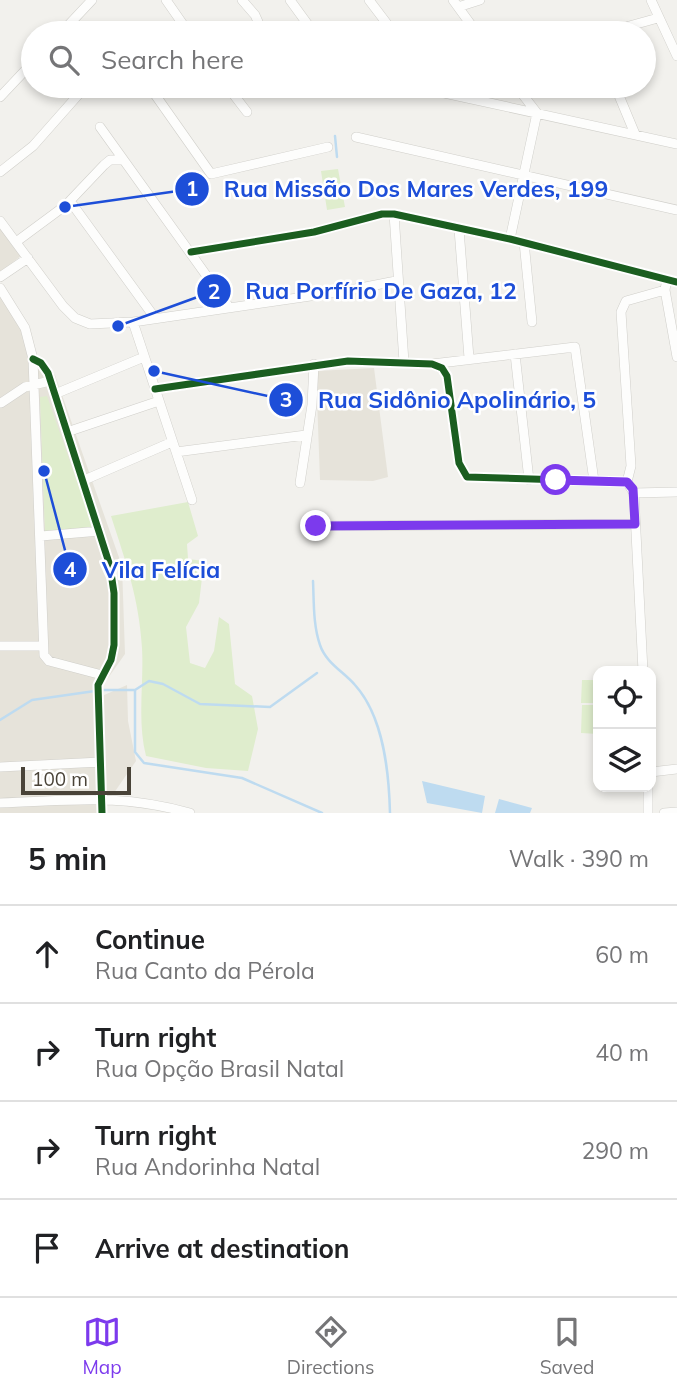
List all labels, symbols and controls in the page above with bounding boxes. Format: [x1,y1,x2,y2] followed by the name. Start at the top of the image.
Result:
[21,21,656,98] search box
[45,41,83,79] icon: search
[101,43,244,76] text: Search here
[175,167,622,211] callout: Rua Missão Dos Mares Verdes, 199
[224,174,608,203] text: Rua Missão Dos Mares Verdes, 199
[186,175,198,201] text: 1
[197,269,531,313] callout: Rua Porfírio De Gaza, 12
[245,276,517,305] text: Rua Porfírio De Gaza, 12
[208,278,220,304] text: 2
[269,378,610,422] callout: Rua Sidônio Apolinário, 5
[318,385,596,414] text: Rua Sidônio Apolinário, 5
[280,386,292,412] text: 3
[540,464,571,495] route start
[300,510,331,541] route end
[53,547,234,591] callout: Vila Felícia
[101,555,220,584] text: Vila Felícia
[64,556,77,582] text: 4
[593,666,656,792] map controls
[593,666,656,729] button: locate
[593,729,656,792] button: layers
[21,764,131,796] scale bar
[32,767,88,791] text: 100 m
[28,840,107,878] text: 5 min
[509,844,649,873] text: Walk · 390 m
[95,923,205,956] text: Continue
[28,935,66,973] icon: ahead
[595,940,649,969] text: 60 m
[95,956,315,985] text: Rua Canto da Pérola
[95,1021,216,1054] text: Turn right
[28,1033,66,1071] icon: right
[595,1038,649,1067] text: 40 m
[95,1054,344,1083] text: Rua Opção Brasil Natal
[95,1119,216,1152] text: Turn right
[28,1131,66,1169] icon: right
[581,1136,649,1165] text: 290 m
[95,1152,320,1181] text: Rua Andorinha Natal
[28,1229,66,1267] icon: arrive
[95,1232,350,1265] text: Arrive at destination
[83,1313,122,1379] tab: Map
[287,1313,375,1379] tab: Directions
[540,1313,594,1379] tab: Saved

